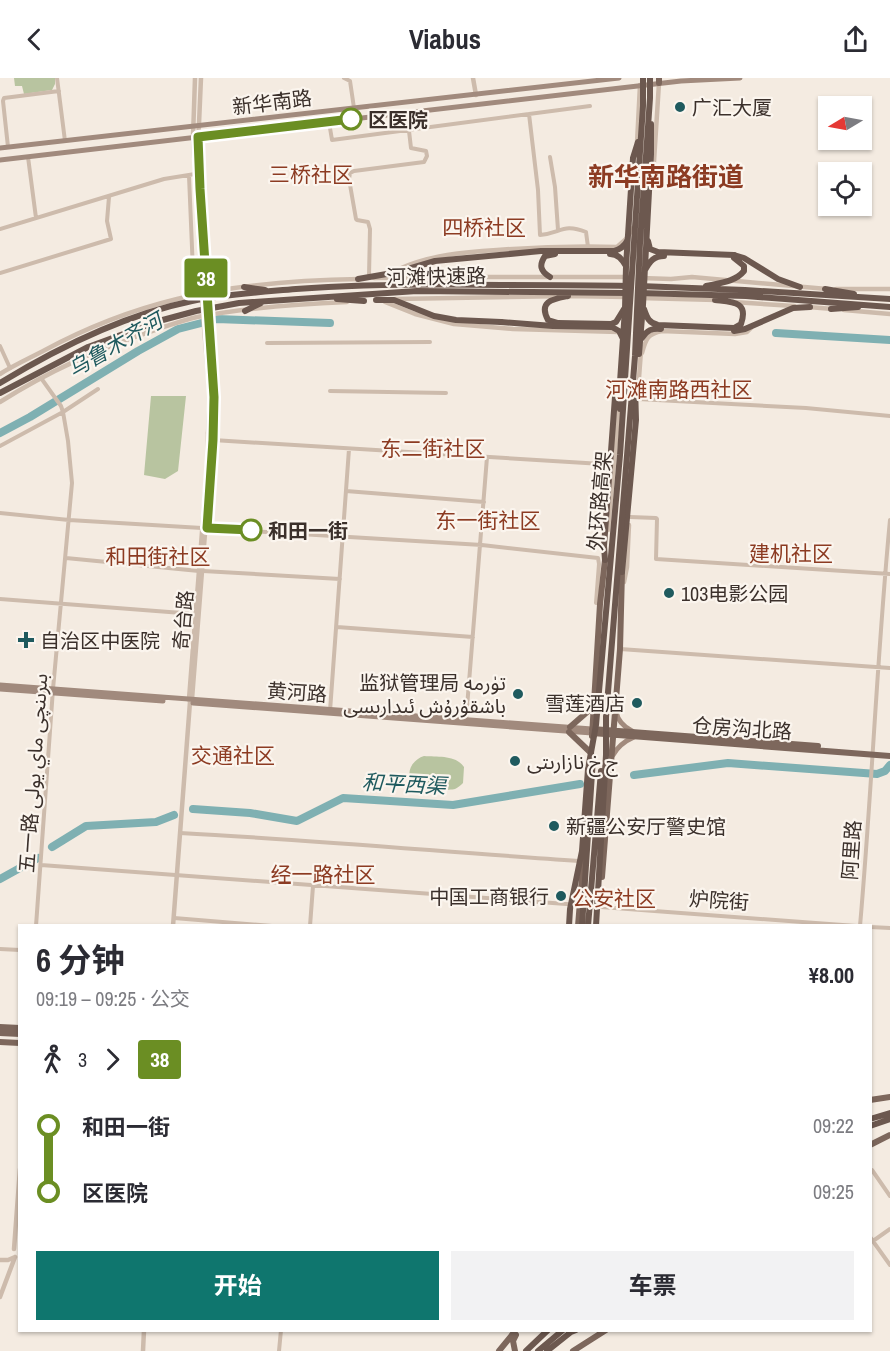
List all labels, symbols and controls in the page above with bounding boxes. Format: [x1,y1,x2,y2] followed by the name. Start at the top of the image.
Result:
[409,21,481,57] text: Viabus
[18,23,51,56] icon: back
[839,23,872,56] icon: share
[231,84,313,120] street label: 新华南路
[692,94,772,121] place label: 广汇大厦
[818,96,872,150] north arrow
[818,96,872,216] map controls
[673,100,687,114] marker: 广汇大厦
[368,106,428,133] place label: 区医院
[340,108,362,130] marker: 区医院
[588,159,744,194] district label: 新华南路街道
[269,160,353,189] district label: 三桥社区
[818,162,872,216] button: locate
[442,213,526,242] district label: 四桥社区
[179,258,233,298] line badge: 38
[386,262,486,290] street label: 河滩快速路
[196,264,216,293] text: 38
[62,304,171,384] water label: 乌鲁木齐河
[606,375,753,404] district label: 河滩南路西社区
[381,434,486,463] district label: 东二街社区
[581,450,617,552] street label: 外环路高架
[436,506,541,535] district label: 东一街社区
[268,517,348,544] place label: 和田一街
[240,519,262,541] marker: 和田一街
[749,539,833,568] district label: 建机社区
[106,542,211,571] district label: 和田街社区
[681,580,788,607] place label: 103电影公园
[662,586,676,600] marker: 103电影公园
[167,589,199,651] street label: 奇台路
[40,627,160,654] place label: 自治区中医院
[17,631,35,649] marker: 自治区中医院
[343,669,506,719] place label: 监狱管理局 تۈرمە باشقۇرۇش ئىدارىسى
[13,672,56,874] street label: 五一路 بىرىنچى ماي يولى
[266,676,328,708] street label: 黄河路
[511,687,525,701] marker: 监狱管理局 تۈرمە باشقۇرۇش ئىدارىسى
[545,690,625,717] place label: 雪莲酒店
[630,696,644,710] marker: 雪莲酒店
[691,711,793,745] street label: 仓房沟北路
[191,741,275,770] district label: 交通社区
[527,748,619,777] place label: ج خ نازارىتى
[508,754,522,768] marker: ج خ نازارىتى
[361,767,450,801] water label: 和平西渠
[566,813,726,840] place label: 新疆公安厅警史馆
[547,819,561,833] marker: 新疆公安厅警史馆
[835,819,867,881] street label: 阿里路
[271,860,376,889] district label: 经一路社区
[429,883,549,910] place label: 中国工商银行
[572,884,656,913] district label: 公安社区
[688,884,750,916] street label: 炉院街
[554,889,568,903] marker: 中国工商银行
[36,938,125,982] text: 6 分钟
[809,960,854,990] text: ¥8.00
[36,985,190,1012] text: 09:19 – 09:25 · 公交
[36,1043,69,1076] icon: walk
[96,1043,129,1076] icon: forward
[150,1045,169,1074] text: 38
[78,1046,87,1073] text: 3
[82,1112,170,1142] text: 和田一街
[813,1112,854,1139] text: 09:22
[82,1178,148,1208] text: 区医院
[813,1178,854,1205] text: 09:25
[36,1251,439,1320] button: 开始
[451,1251,854,1320] button: 车票

